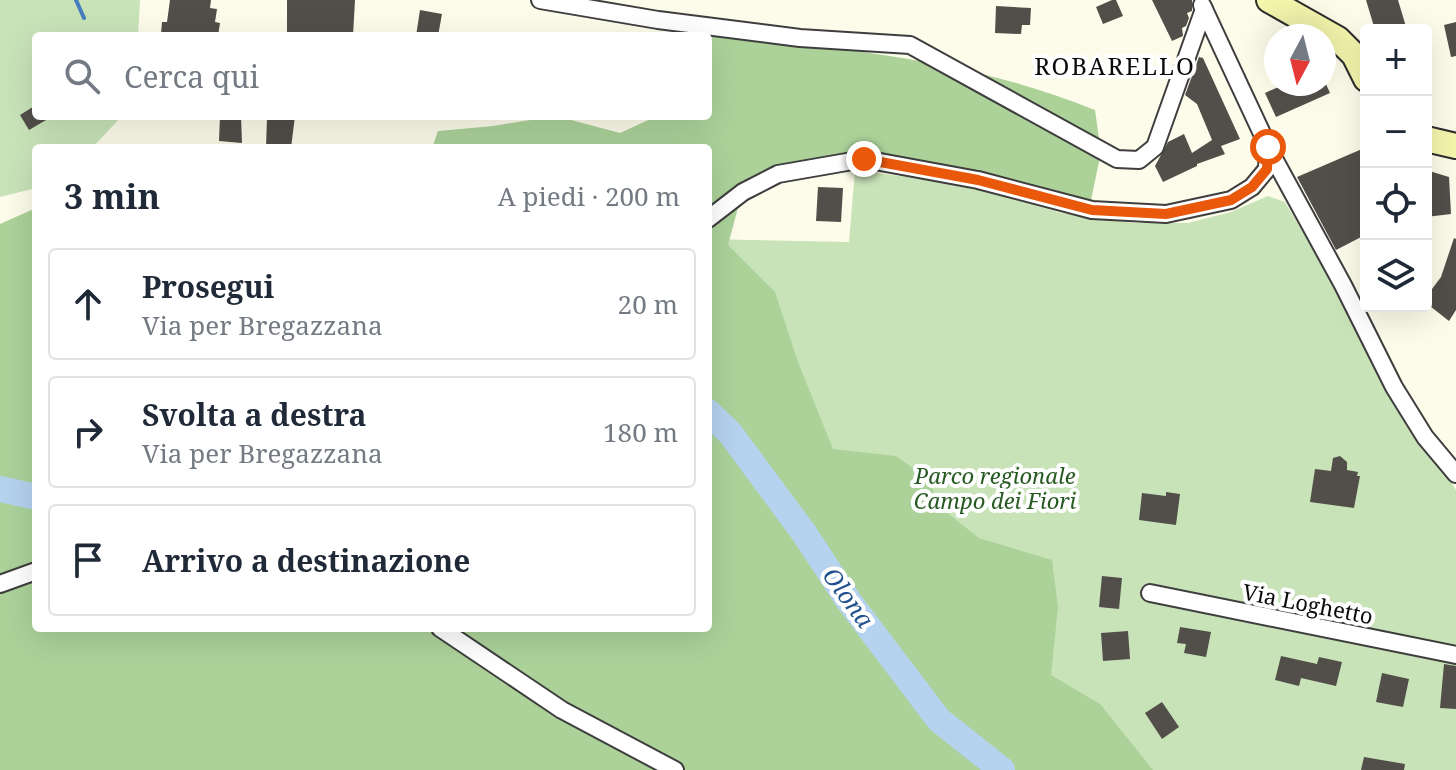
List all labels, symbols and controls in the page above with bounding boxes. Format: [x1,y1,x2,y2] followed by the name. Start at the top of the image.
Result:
[1264,24,1336,96] north arrow
[1360,24,1432,312] map controls
[1360,24,1432,96] button: +
[32,32,712,120] search box
[1034,49,1196,82] district label: ROBARELLO
[60,54,104,98] icon: search
[124,56,259,97] text: Cerca qui
[1360,96,1432,168] button: −
[1250,129,1286,165] route start
[846,141,882,177] route end
[1360,168,1432,240] button: locate
[64,173,160,219] text: 3 min
[497,178,680,214] text: A piedi · 200 m
[1360,240,1432,312] button: layers
[142,266,274,307] text: Prosegui
[66,282,110,326] icon: ahead
[618,286,678,322] text: 20 m
[142,307,383,343] text: Via per Bregazzana
[142,394,367,435] text: Svolta a destra
[66,410,110,454] icon: right
[603,414,678,450] text: 180 m
[142,435,383,471] text: Via per Bregazzana
[914,460,1077,515] park label: Parco regionale Campo dei Fiori
[66,538,110,582] icon: arrive
[142,540,471,581] text: Arrivo a destinazione
[816,560,882,634] water label: Olona
[1240,576,1376,630] street label: Via Loghetto

